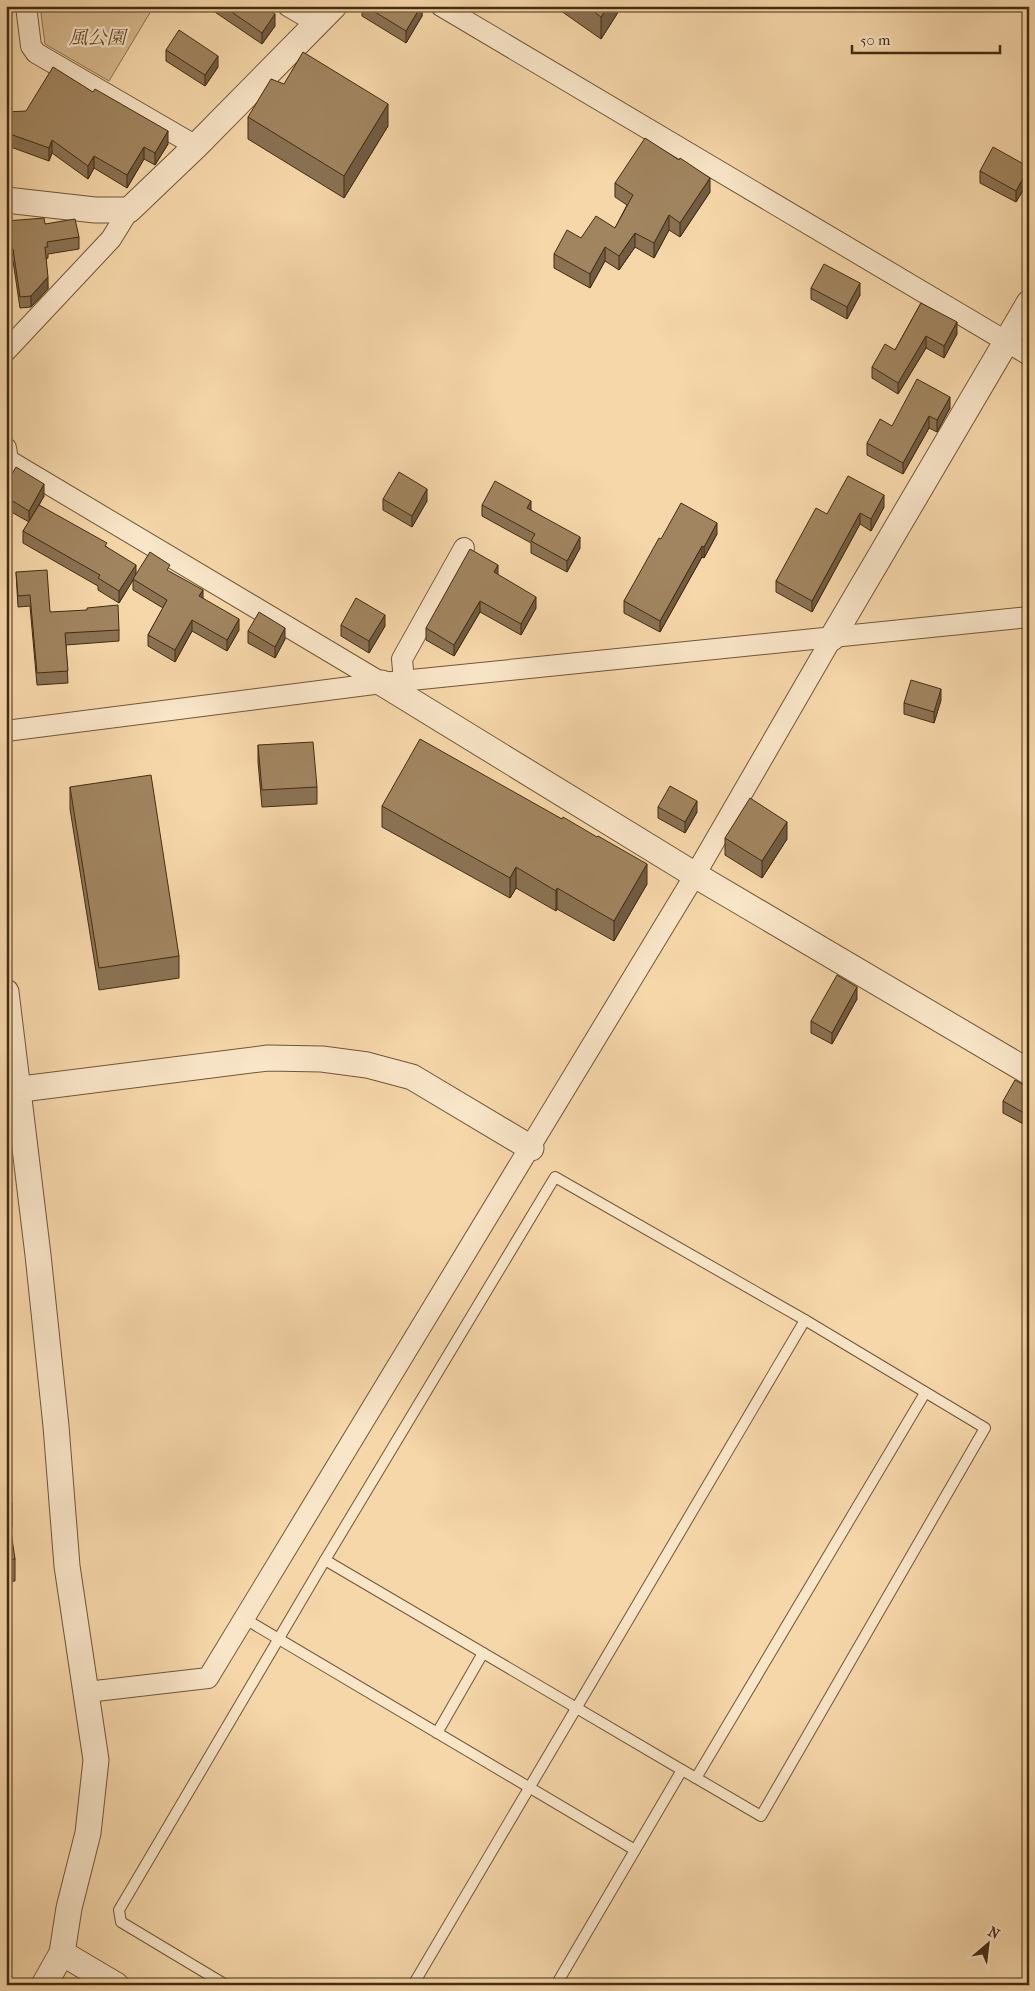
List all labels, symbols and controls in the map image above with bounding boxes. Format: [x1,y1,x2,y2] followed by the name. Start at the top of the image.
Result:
[852,22,1000,54] scale bar
[68,27,128,49] park label: 風公園
[860,31,891,49] text: 50 m
[962,1918,1012,1968] north arrow
[985,1923,1003,1943] text: N

